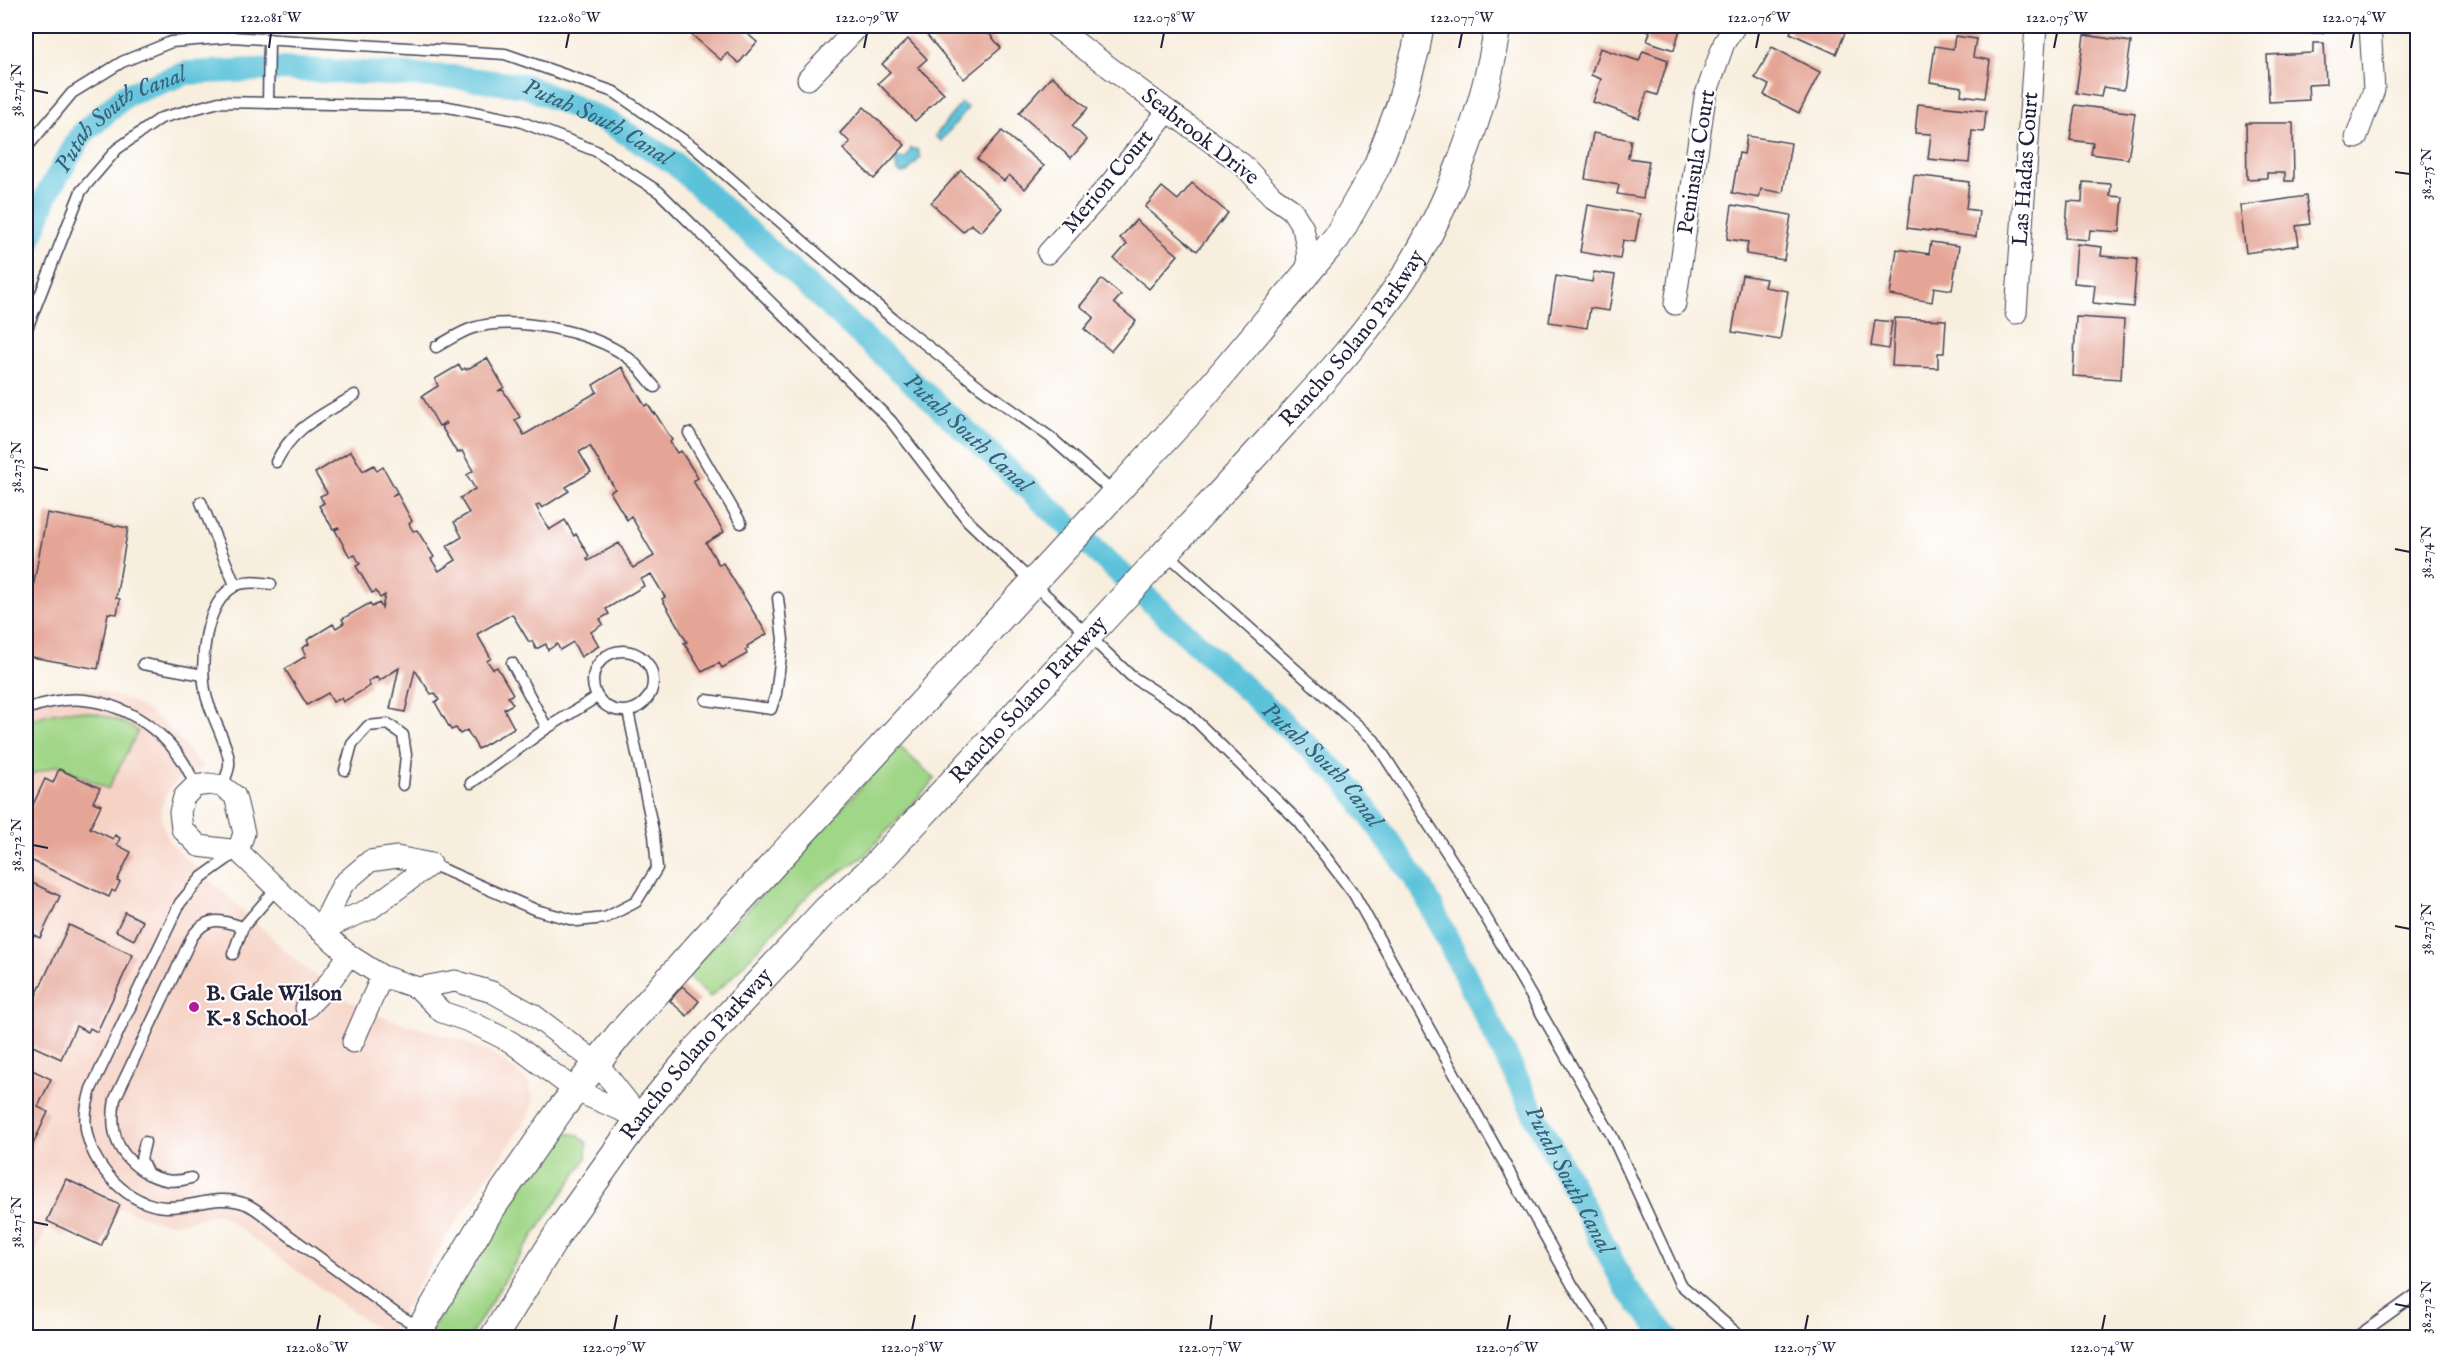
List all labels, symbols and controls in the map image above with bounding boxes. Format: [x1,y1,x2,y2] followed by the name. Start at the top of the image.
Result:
[241,8,302,27] text: 122.081°W
[538,8,601,27] text: 122.080°W
[836,8,899,27] text: 122.079°W
[1133,8,1196,27] text: 122.078°W
[1430,8,1494,27] text: 122.077°W
[1728,8,1791,27] text: 122.076°W
[2026,8,2089,27] text: 122.075°W
[2322,8,2387,27] text: 122.074°W
[47,58,192,178] water label: Putah South Canal
[7,63,26,117] text: 38.274°N
[518,71,680,175] water label: Putah South Canal
[1135,82,1265,192] street label: Seabrook Drive
[1672,87,1722,236] street label: Peninsula Court
[2007,91,2045,247] street label: Las Hadas Court
[1056,124,1160,240] street label: Merion Court
[2417,148,2436,200] text: 38.275°N
[1274,245,1432,433] street label: Rancho Solano Parkway
[897,366,1040,501] water label: Putah South Canal
[7,441,26,493] text: 38.273°N
[2417,525,2436,579] text: 38.274°N
[944,610,1113,790] street label: Rancho Solano Parkway
[1255,695,1391,836] water label: Putah South Canal
[7,818,26,872] text: 38.272°N
[2417,903,2436,955] text: 38.273°N
[615,962,779,1146] street label: Rancho Solano Parkway
[206,980,342,1033] place label: B. Gale Wilson K-8 School
[187,1000,201,1014] marker: B. Gale Wilson K-8 School
[1517,1100,1622,1261] water label: Putah South Canal
[7,1196,26,1248] text: 38.271°N
[2417,1280,2436,1334] text: 38.272°N
[286,1338,349,1357] text: 122.080°W
[583,1338,646,1357] text: 122.079°W
[881,1338,944,1357] text: 122.078°W
[1178,1338,1242,1357] text: 122.077°W
[1476,1338,1539,1357] text: 122.076°W
[1774,1338,1837,1357] text: 122.075°W
[2070,1338,2135,1357] text: 122.074°W

